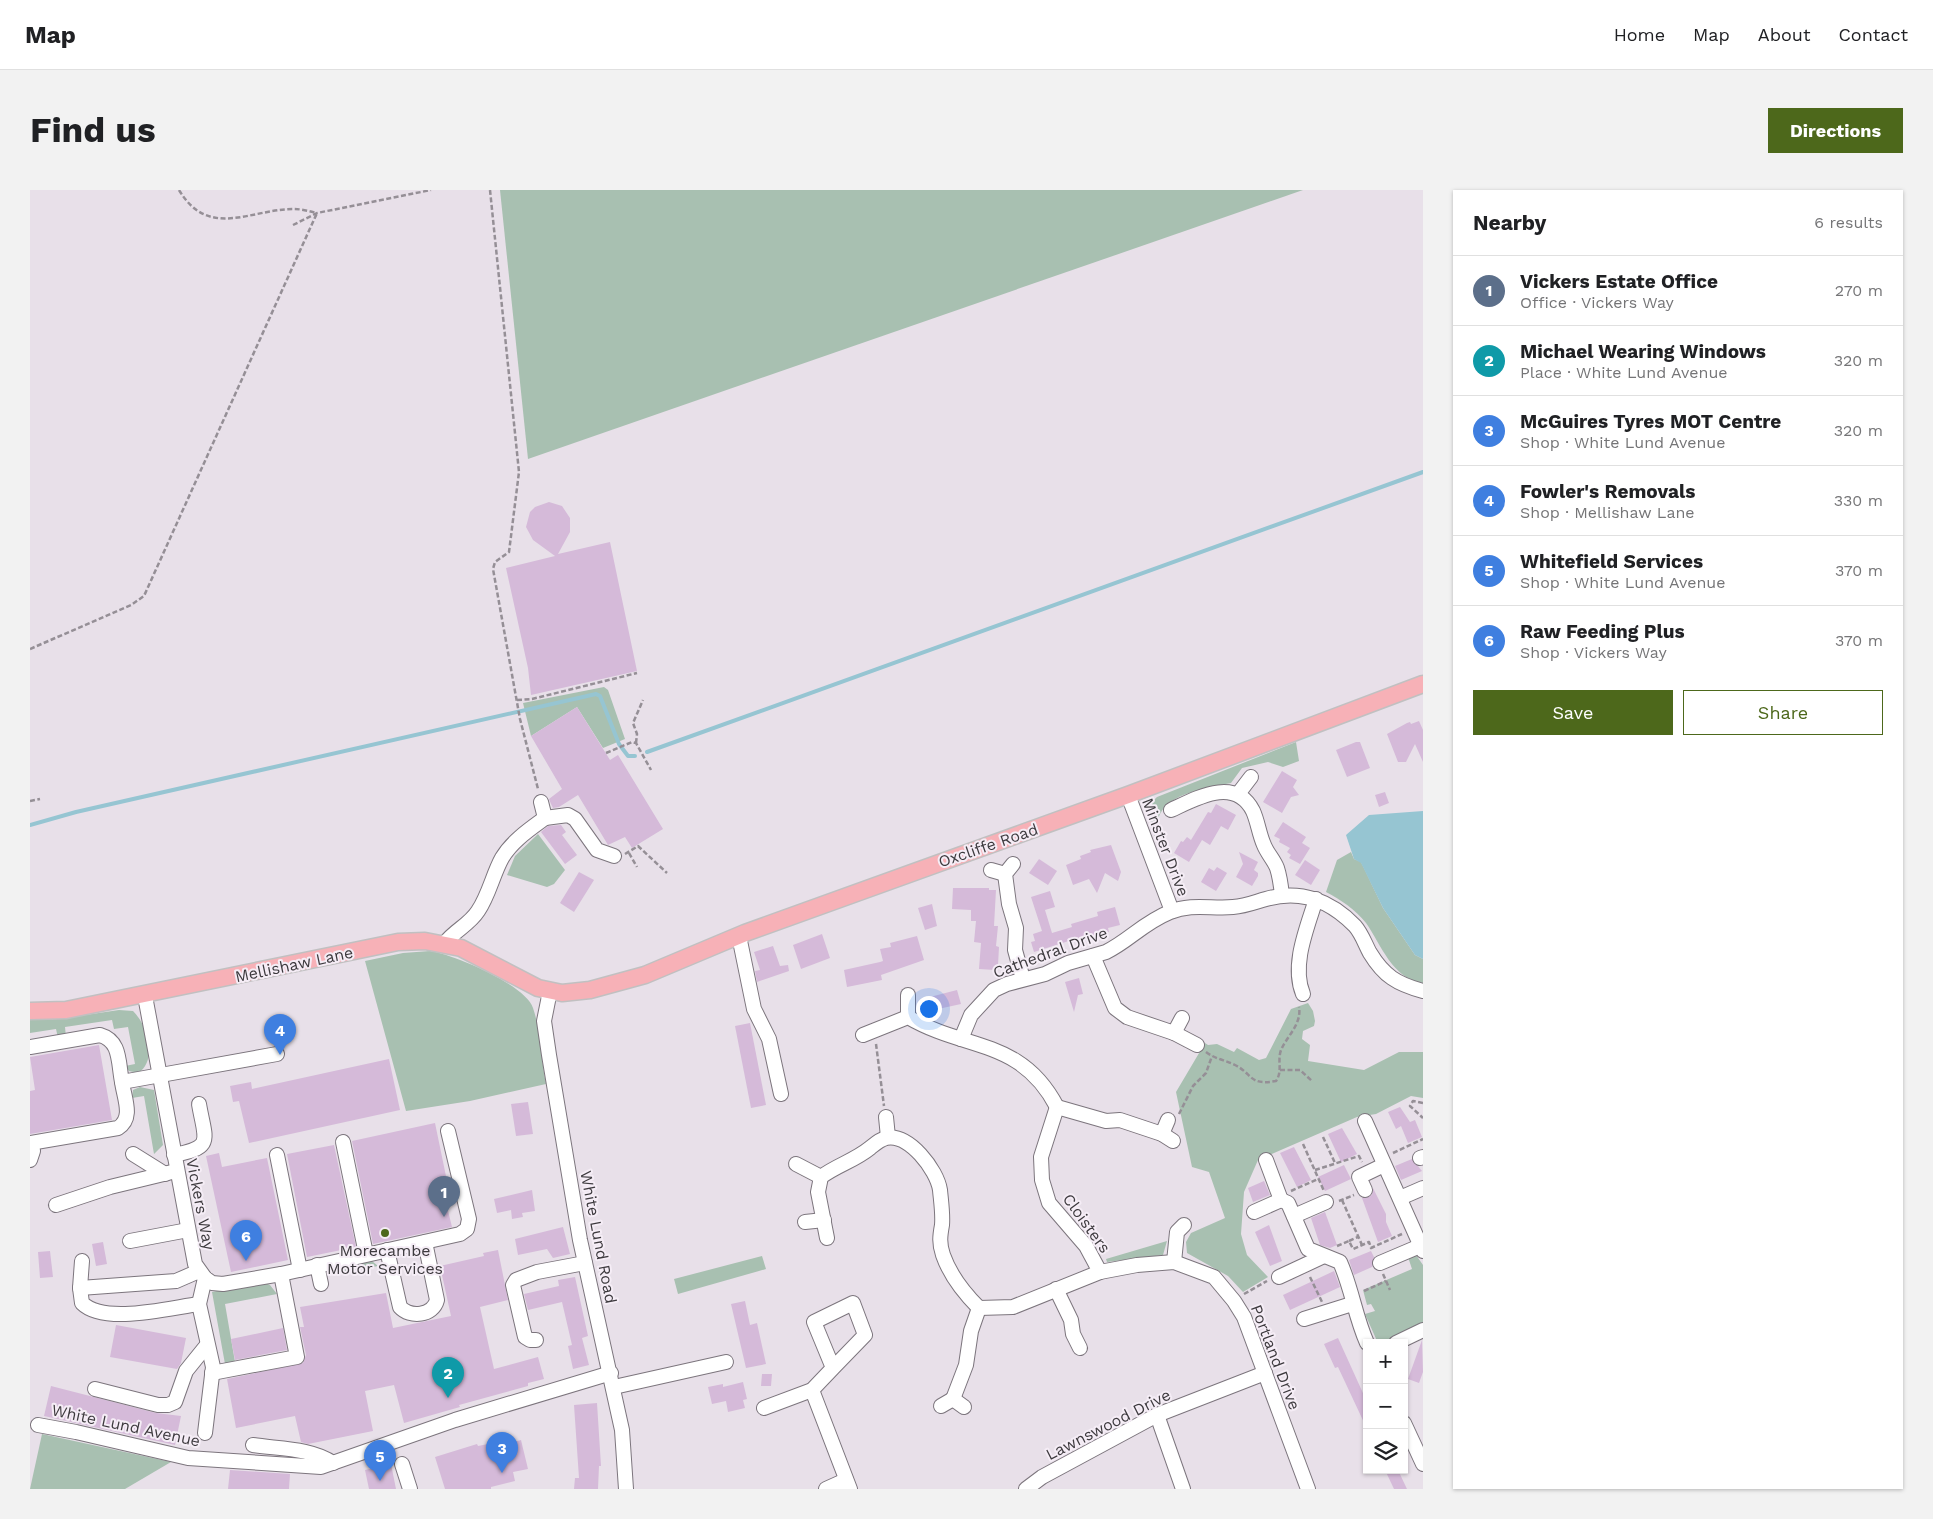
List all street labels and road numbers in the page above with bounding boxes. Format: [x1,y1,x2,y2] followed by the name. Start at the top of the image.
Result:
[1138,795,1193,899] street label: Minster Drive
[936,820,1040,871] street label: Oxcliffe Road
[990,923,1110,982] street label: Cathedral Drive
[233,943,355,986] street label: Mellishaw Lane
[182,1157,219,1252] street label: Vickers Way
[576,1169,621,1305] street label: White Lund Road
[1059,1190,1114,1257] street label: Cloisters
[1247,1302,1304,1412] street label: Portland Drive
[1043,1385,1174,1464] street label: Lawnswood Drive
[50,1400,202,1451] street label: White Lund Avenue

